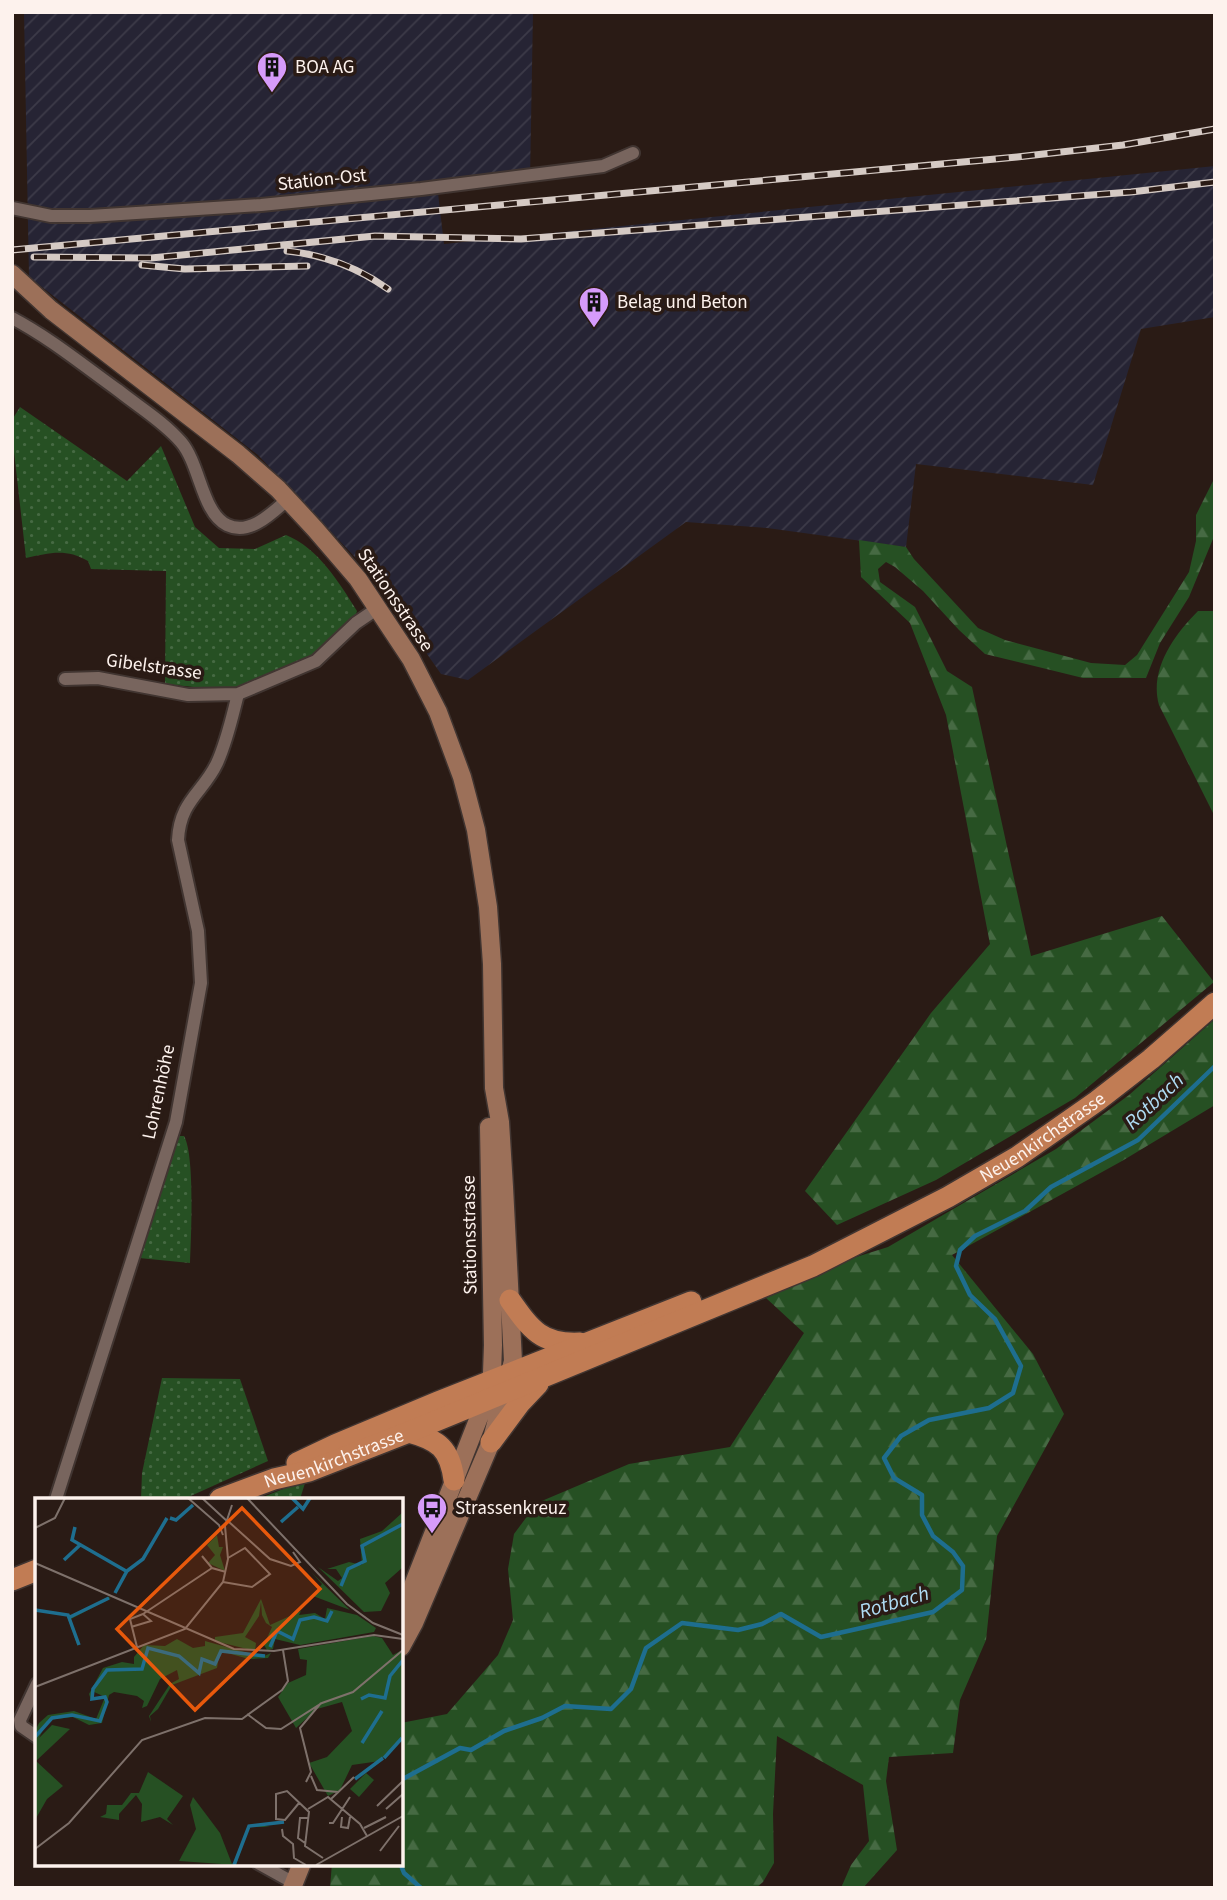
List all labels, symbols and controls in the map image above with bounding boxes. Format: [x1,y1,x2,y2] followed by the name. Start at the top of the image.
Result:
[255,50,289,94] building icon: BOA AG
[295,54,355,81] place label: BOA AG
[276,162,368,198] street label: Station-Ost
[577,285,611,329] building icon: Belag und Beton
[617,289,748,316] place label: Belag und Beton
[350,543,440,657] street label: Stationsstrasse
[104,647,204,687] street label: Gibelstrasse
[136,1042,182,1142] street label: Lohrenhöhe
[1118,1066,1190,1136] water label: Rotbach
[975,1086,1111,1189] street label: Neuenkirchstrasse
[455,1175,485,1295] street label: Stationsstrasse
[260,1422,408,1495] street label: Neuenkirchstrasse
[415,1491,449,1535] bus stop icon: Strassenkreuz
[455,1495,566,1522] place label: Strassenkreuz
[35,1498,402,1865] inset map
[855,1578,933,1626] water label: Rotbach

